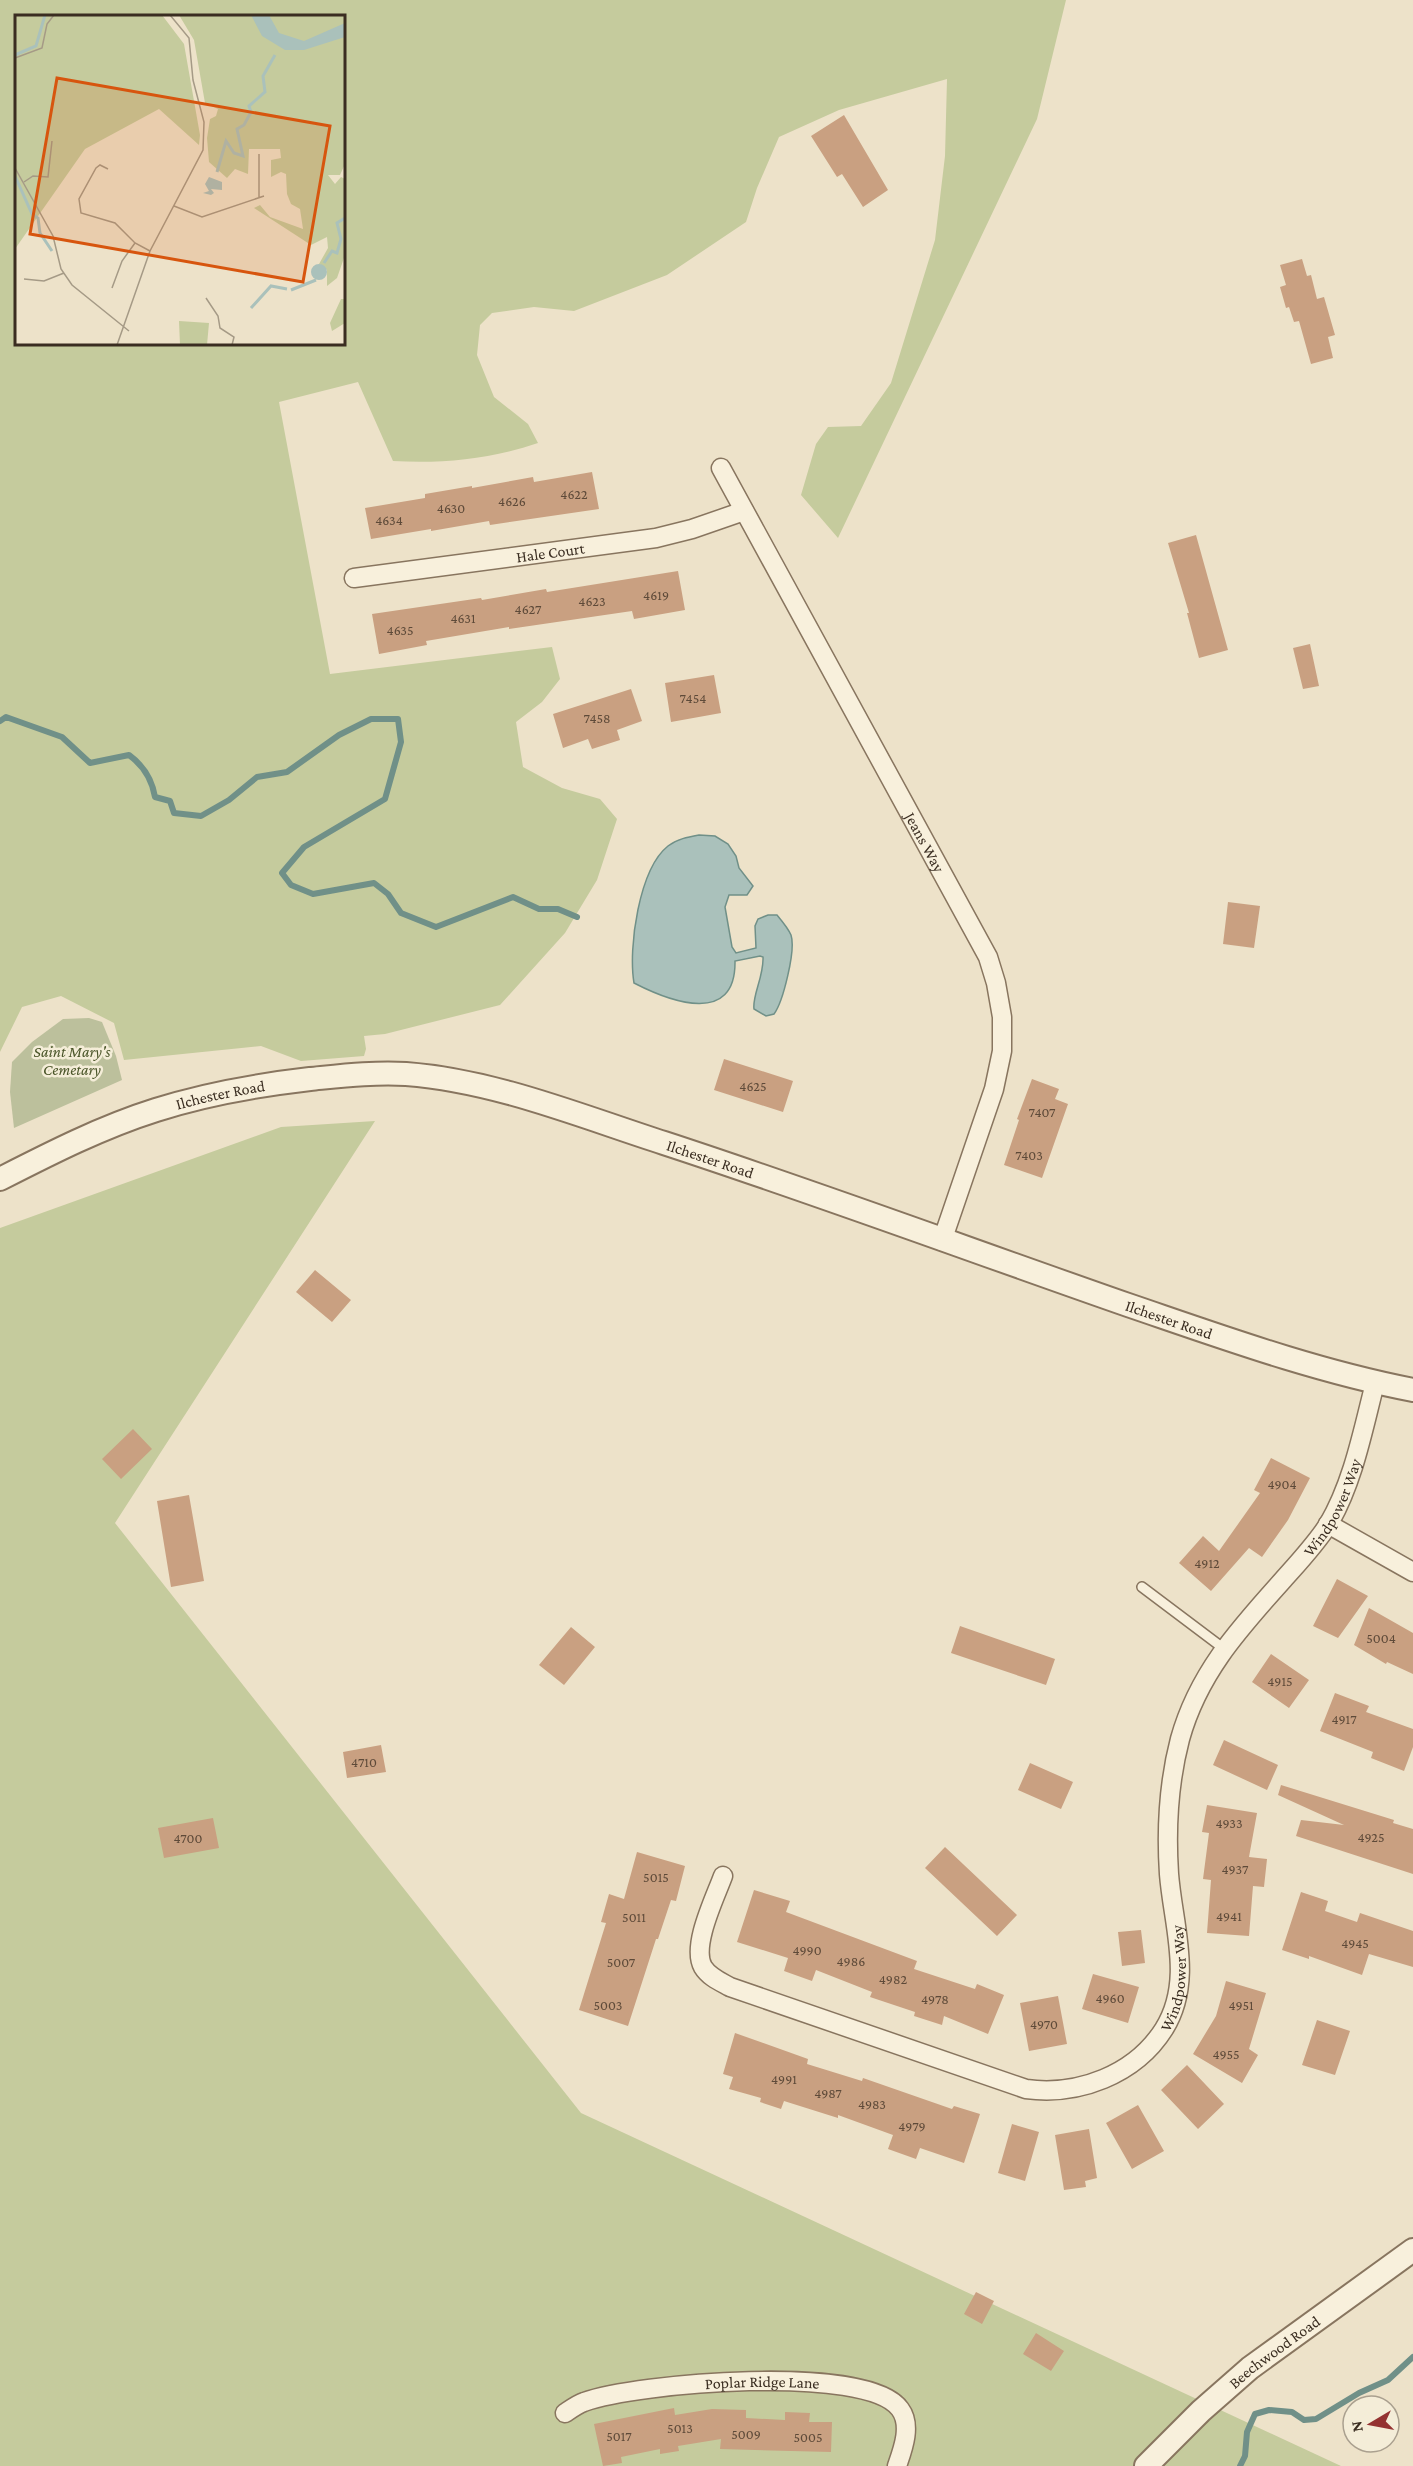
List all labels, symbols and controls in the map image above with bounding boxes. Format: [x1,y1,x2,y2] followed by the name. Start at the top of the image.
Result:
[15,15,345,345] inset map
[560,486,588,502] house number: 4622
[498,493,526,509] house number: 4626
[437,500,465,516] house number: 4630
[375,512,403,528] house number: 4634
[515,539,586,565] street label: Hale Court
[643,587,669,603] house number: 4619
[578,593,606,609] house number: 4623
[515,601,542,617] house number: 4627
[450,610,476,626] house number: 4631
[386,622,414,638] house number: 4635
[680,690,706,706] house number: 7454
[583,710,611,726] house number: 7458
[900,807,949,876] street label: Jeans Way
[33,1043,111,1079] park label: Saint Mary's Cemetary
[174,1077,267,1112] street label: Ilchester Road
[739,1078,767,1094] house number: 4625
[1028,1104,1056,1120] house number: 7407
[665,1136,757,1181] street label: Ilchester Road
[1015,1147,1043,1163] house number: 7403
[1123,1296,1215,1342] street label: Ilchester Road
[1300,1456,1365,1559] street label: Windpower Way
[1267,1476,1297,1492] house number: 4904
[1194,1555,1220,1571] house number: 4912
[1366,1630,1396,1646] house number: 5004
[1267,1673,1293,1689] house number: 4915
[1331,1711,1357,1727] house number: 4917
[351,1754,377,1770] house number: 4710
[1215,1815,1243,1831] house number: 4933
[1357,1829,1385,1845] house number: 4925
[174,1830,203,1846] house number: 4700
[1222,1861,1249,1877] house number: 4937
[643,1869,669,1885] house number: 5015
[1216,1908,1242,1924] house number: 4941
[622,1909,646,1925] house number: 5011
[1156,1923,1188,2034] street label: Windpower Way
[1341,1935,1369,1951] house number: 4945
[792,1942,822,1958] house number: 4990
[837,1953,865,1969] house number: 4986
[607,1954,636,1970] house number: 5007
[879,1971,907,1987] house number: 4982
[1095,1990,1125,2006] house number: 4960
[921,1991,949,2007] house number: 4978
[594,1997,622,2013] house number: 5003
[1228,1997,1254,2013] house number: 4951
[1030,2016,1058,2032] house number: 4970
[1212,2046,1240,2062] house number: 4955
[771,2071,797,2087] house number: 4991
[814,2085,842,2101] house number: 4987
[858,2096,886,2112] house number: 4983
[898,2118,926,2134] house number: 4979
[1225,2312,1323,2391] street label: Beechwood Road
[704,2372,820,2392] street label: Poplar Ridge Lane
[1341,2394,1401,2454] north arrow
[667,2420,693,2436] house number: 5013
[1347,2420,1366,2433] text: N
[731,2426,761,2442] house number: 5009
[606,2428,632,2444] house number: 5017
[793,2429,823,2445] house number: 5005

